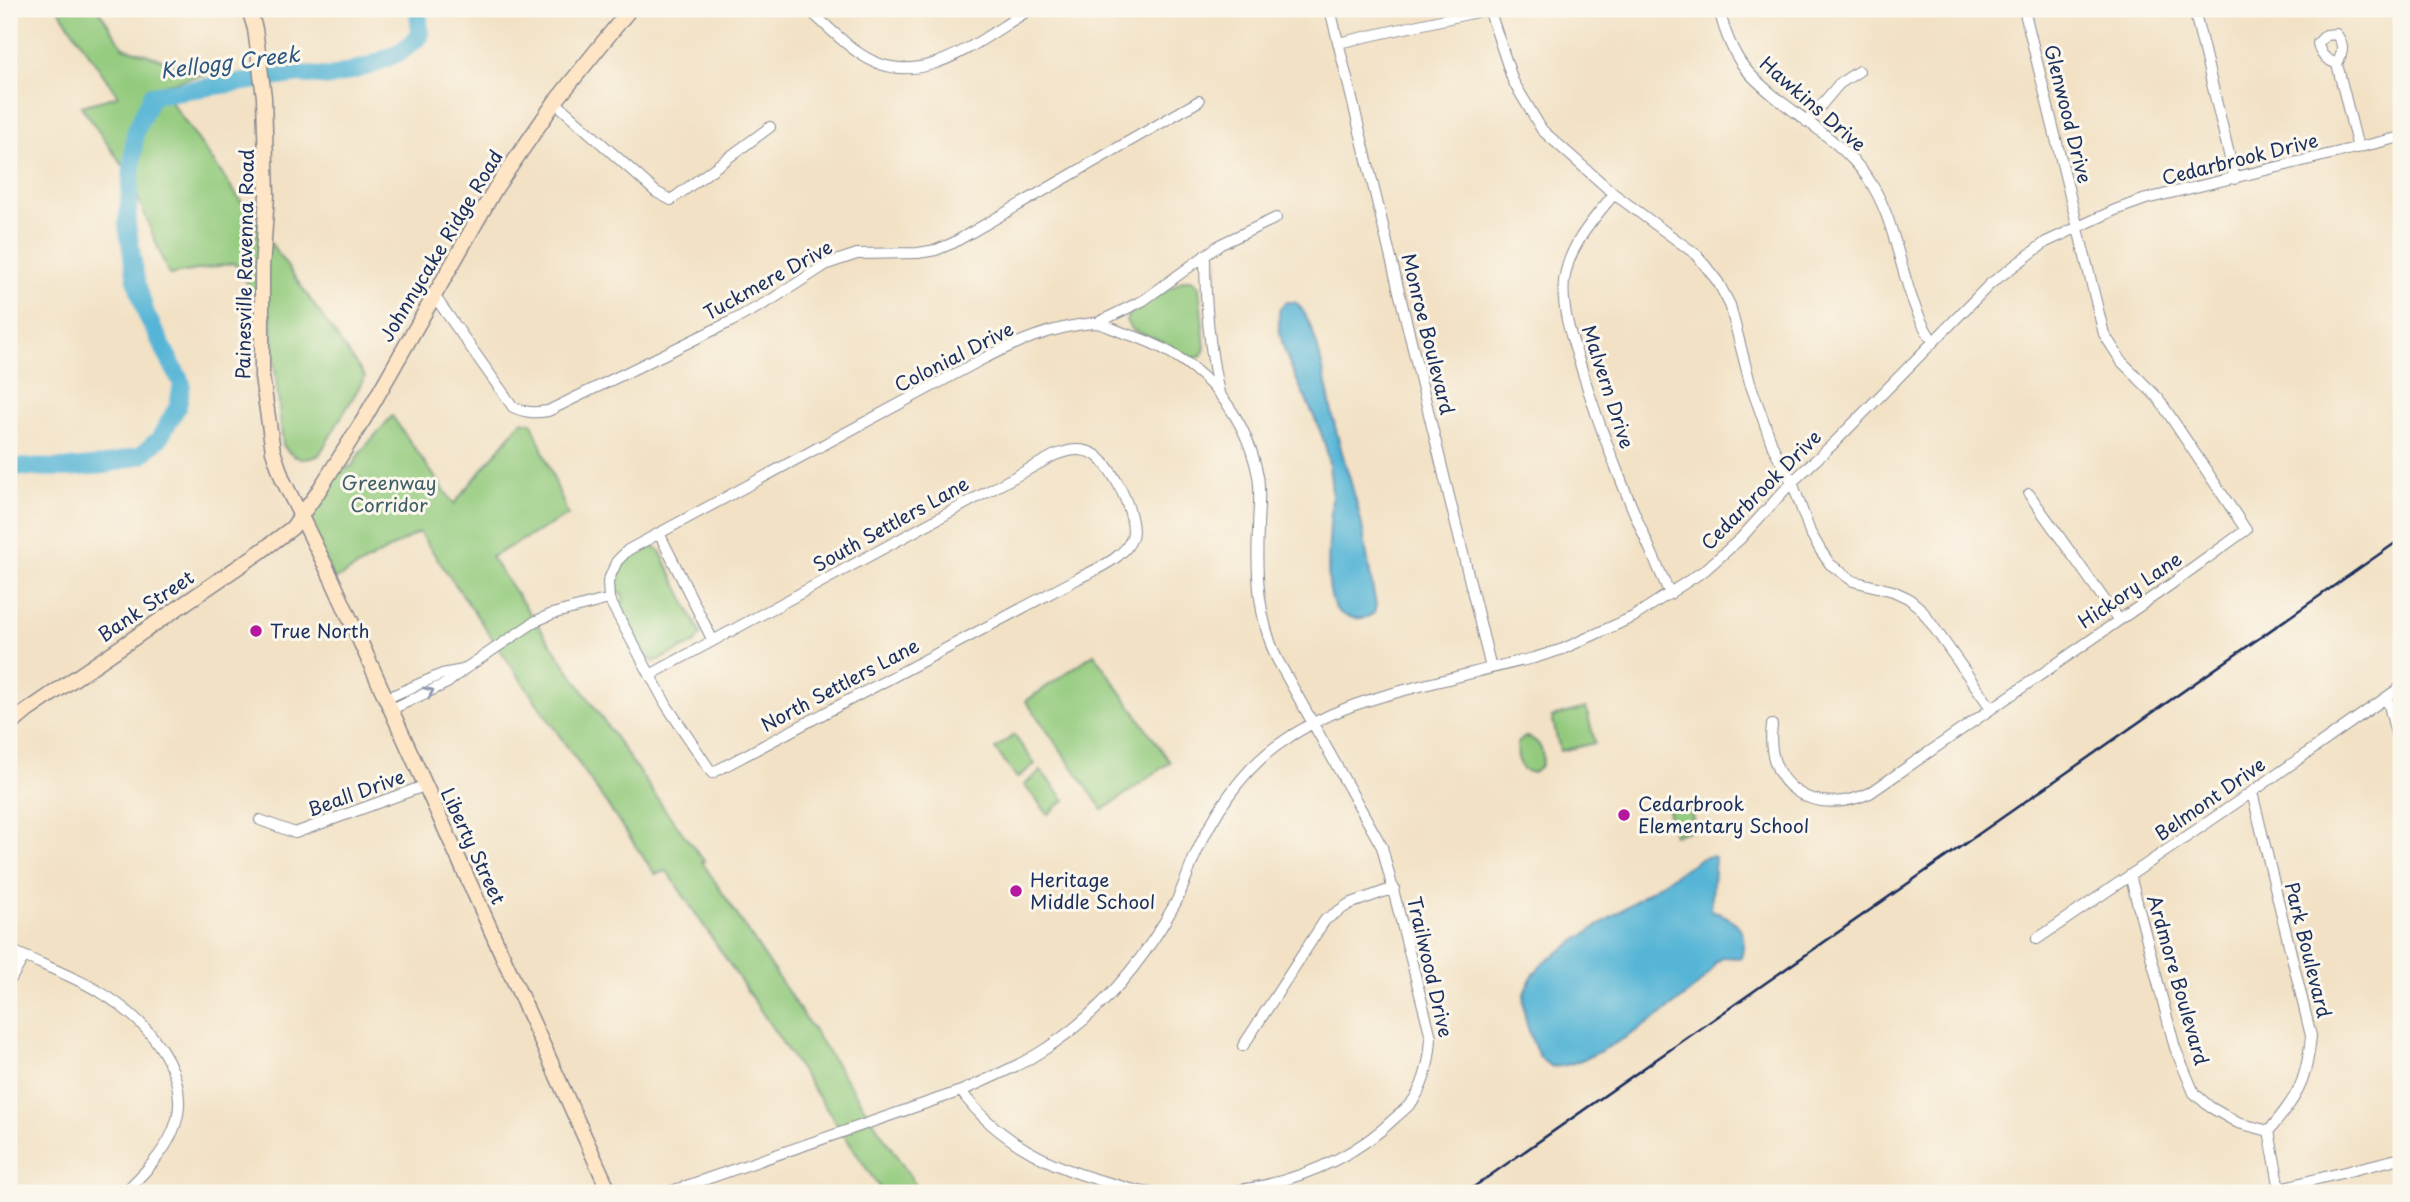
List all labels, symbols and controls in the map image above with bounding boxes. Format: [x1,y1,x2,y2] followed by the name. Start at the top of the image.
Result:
[158,36,302,85] water label: Kellogg Creek
[2038,41,2100,186] street label: Glenwood Drive
[1754,49,1873,157] street label: Hawkins Drive
[2159,125,2321,191] street label: Cedarbrook Drive
[372,144,509,347] street label: Johnnycake Ridge Road
[228,149,260,379] street label: Painesville Ravenna Road
[698,232,837,326] street label: Tuckmere Drive
[1395,250,1463,418] street label: Monroe Boulevard
[889,314,1018,398] street label: Colonial Drive
[1576,321,1642,452] street label: Malvern Drive
[1694,423,1827,556] street label: Cedarbrook Drive
[342,468,436,518] park label: Greenway Corridor
[807,469,974,578] street label: South Settlers Lane
[2072,544,2187,634] street label: Hickory Lane
[92,563,199,648] street label: Bank Street
[270,616,370,644] place label: True North
[248,623,264,639] marker: True North
[755,631,924,738] street label: North Settlers Lane
[422,686,434,700] one-way arrow
[2148,750,2270,847] street label: Belmont Drive
[303,762,408,823] street label: Beall Drive
[435,783,513,909] street label: Liberty Street
[1638,789,1809,839] place label: Cedarbrook Elementary School
[1616,807,1632,823] marker: Cedarbrook Elementary School
[1030,865,1155,915] place label: Heritage Middle School
[2279,879,2339,1021] street label: Park Boulevard
[1008,883,1024,899] marker: Heritage Middle School
[2141,891,2217,1068] street label: Ardmore Boulevard
[1401,894,1461,1040] street label: Trailwood Drive

